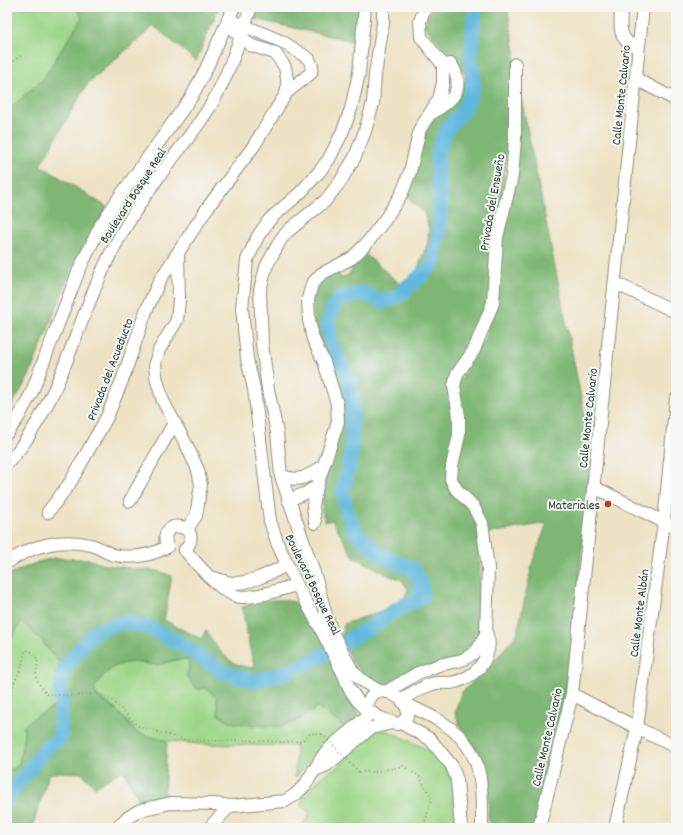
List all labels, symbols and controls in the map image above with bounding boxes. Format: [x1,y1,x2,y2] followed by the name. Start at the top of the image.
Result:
[608,44,637,146] street label: Calle Monte Calvario
[96,145,172,248] street label: Boulevard Bosque Real
[476,152,511,252] street label: Privada del Ensueño
[83,315,140,424] street label: Privada del Acueducto
[575,367,604,469] street label: Calle Monte Calvario
[548,497,600,516] place label: Materiales
[603,499,613,509] marker: Materiales
[279,531,345,639] street label: Boulevard Bosque Real
[626,568,655,658] street label: Calle Monte Albán
[528,686,569,789] street label: Calle Monte Calvario

